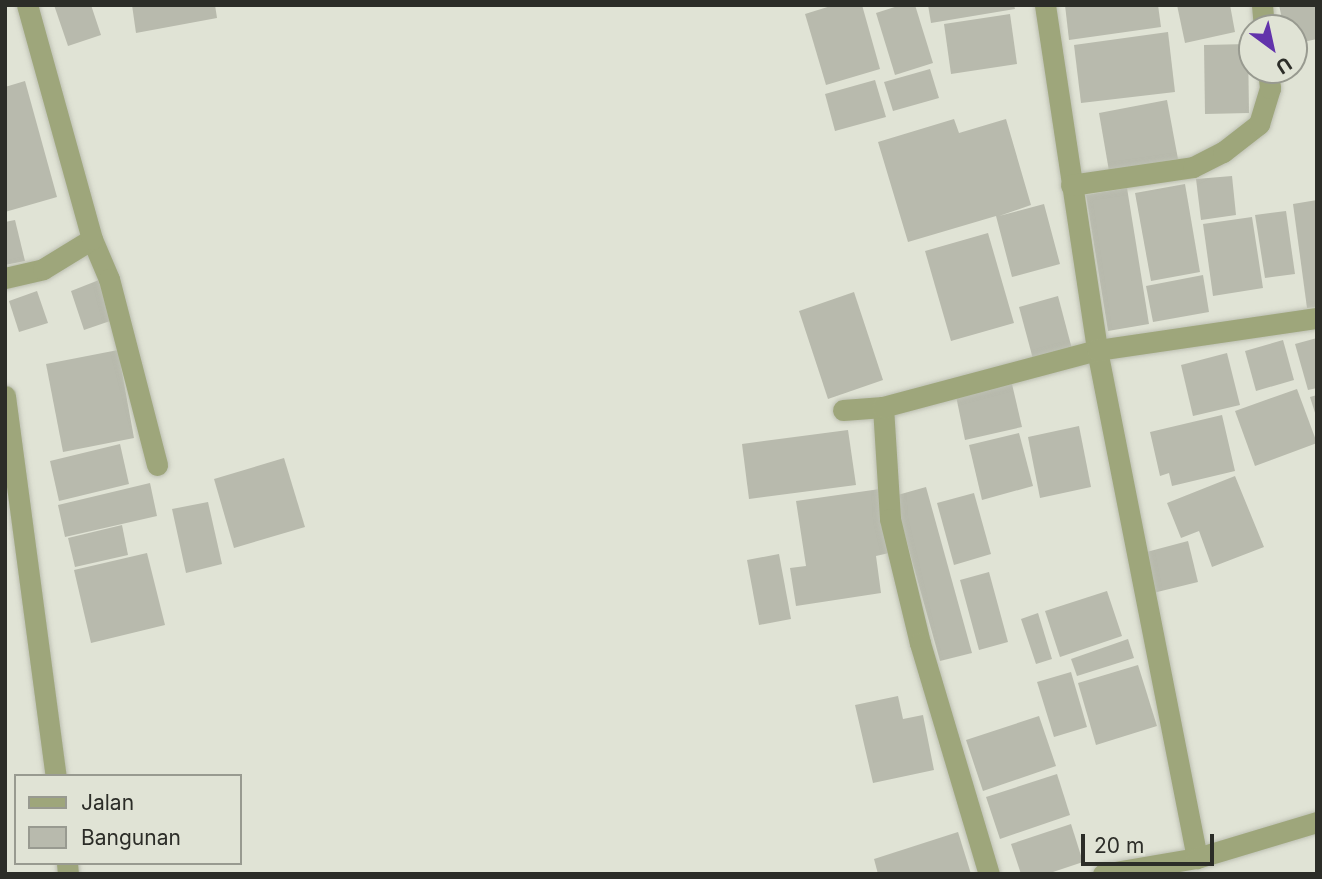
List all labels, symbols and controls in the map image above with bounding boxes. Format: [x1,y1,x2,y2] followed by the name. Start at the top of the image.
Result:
[1238,14,1308,84] north arrow
[1272,52,1296,79] text: U
[14,774,242,865] legend
[81,790,134,815] text: Jalan
[1084,820,1217,864] scale bar
[81,825,181,850] text: Bangunan
[1094,833,1144,858] text: 20 m

